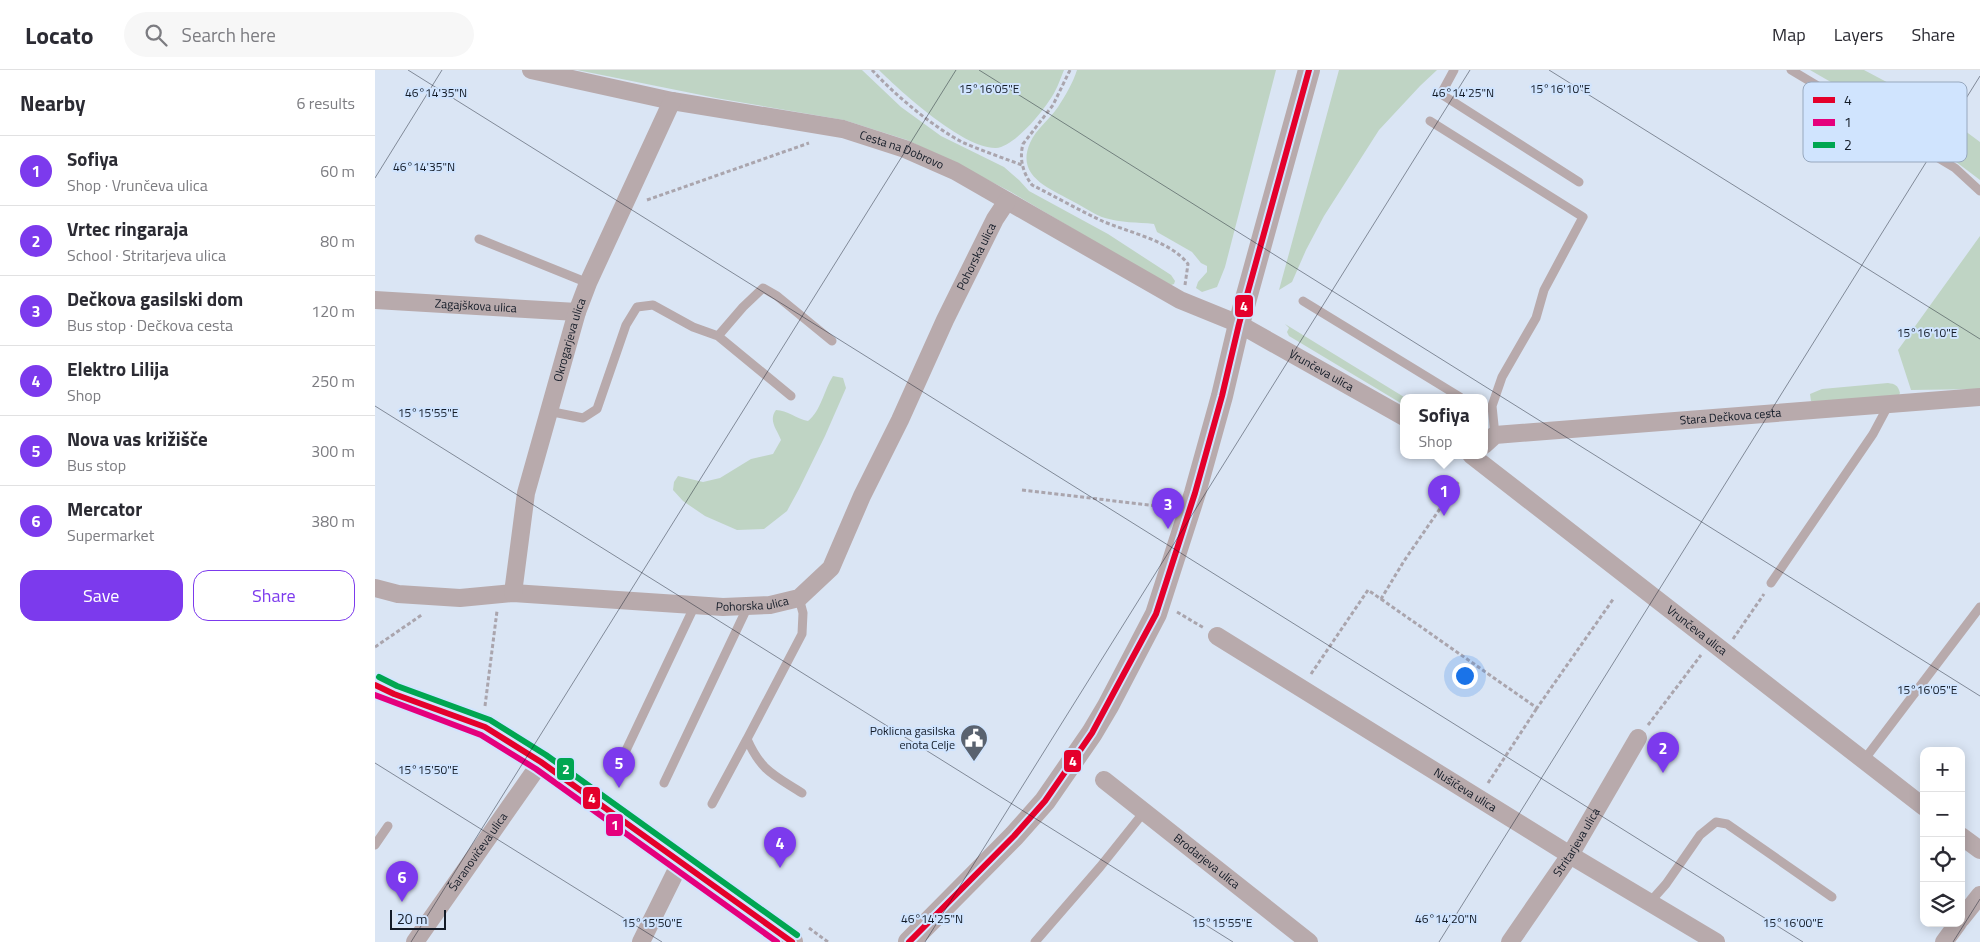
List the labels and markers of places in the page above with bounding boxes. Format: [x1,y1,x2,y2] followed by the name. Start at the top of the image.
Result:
[1428,475,1460,516] pin: 1
[1152,488,1184,529] pin: 3
[870,721,955,754] place label: Poklicna gasilska enota Celje
[959,723,989,762] public building icon: Poklicna gasilska enota Celje
[1647,732,1679,773] pin: 2
[603,747,635,788] pin: 5
[764,827,796,868] pin: 4
[386,861,418,902] pin: 6

